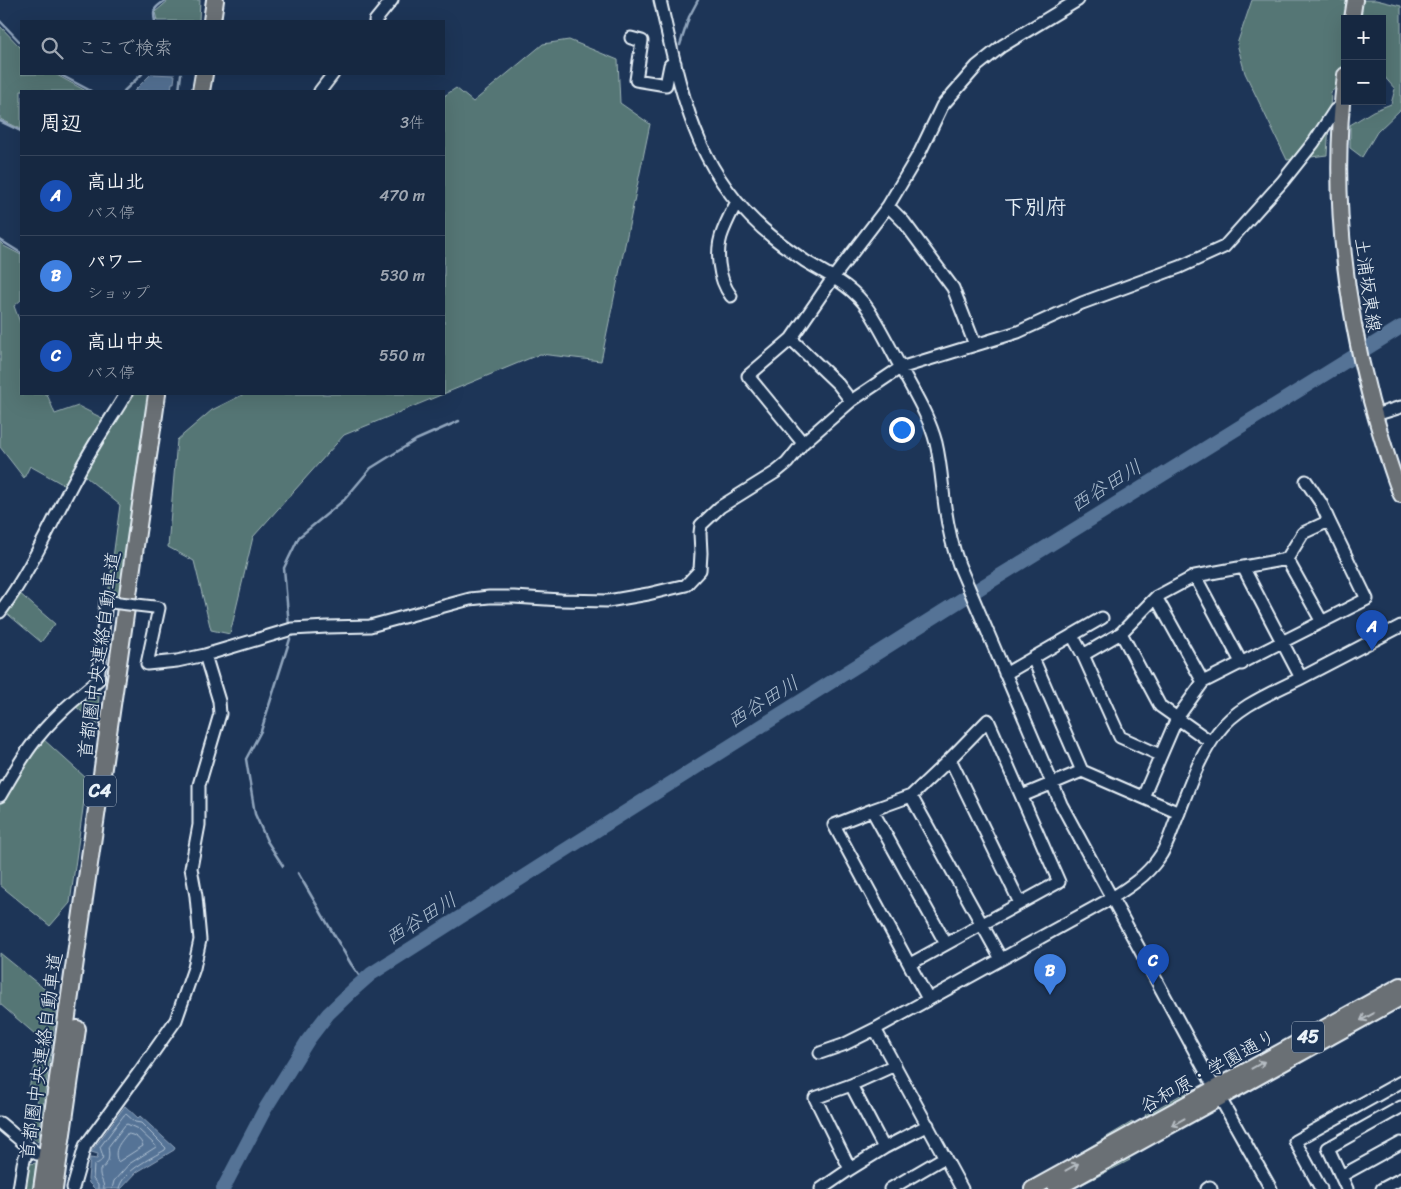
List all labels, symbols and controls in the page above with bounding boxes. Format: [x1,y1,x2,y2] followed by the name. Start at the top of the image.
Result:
[1341,15,1386,105] map controls
[1341,15,1386,60] button: +
[20,20,445,75] search box
[78,31,173,64] text: ここで検索
[38,34,66,62] icon: search
[1341,60,1386,105] button: −
[40,104,82,142] text: 周辺
[400,108,425,137] text: 3件
[87,165,144,198] text: 高山北
[51,181,61,210] text: A
[379,181,425,210] text: 470 m
[1004,188,1067,226] district label: 下別府
[87,198,135,227] text: バス停
[1345,236,1391,334] street label: 土浦坂東線
[87,245,144,278] text: パワー
[51,261,61,290] text: B
[380,261,425,290] text: 530 m
[87,278,150,307] text: ショップ
[87,325,163,358] text: 高山中央
[51,341,61,370] text: C
[379,341,425,370] text: 550 m
[87,358,135,387] text: バス停
[889,417,915,443] your location
[1063,450,1149,522] water label: 西谷田川
[68,549,130,761] street label: 首都圏中央連絡自動車道
[1356,610,1388,651] pin: A
[720,666,806,738] water label: 西谷田川
[84,776,116,806] road number: C4
[378,883,464,955] water label: 西谷田川
[1137,944,1169,985] pin: C
[10,950,72,1162] street label: 首都圏中央連絡自動車道
[1034,954,1066,995] pin: B
[1360,1012,1375,1022] one-way arrow
[1134,1020,1282,1122] street label: 谷和原・学園通り
[1292,1022,1324,1052] road number: 45
[1250,1059,1264,1069] one-way arrow
[1170,1117,1185,1127] one-way arrow
[1065,1161,1079,1171] one-way arrow

